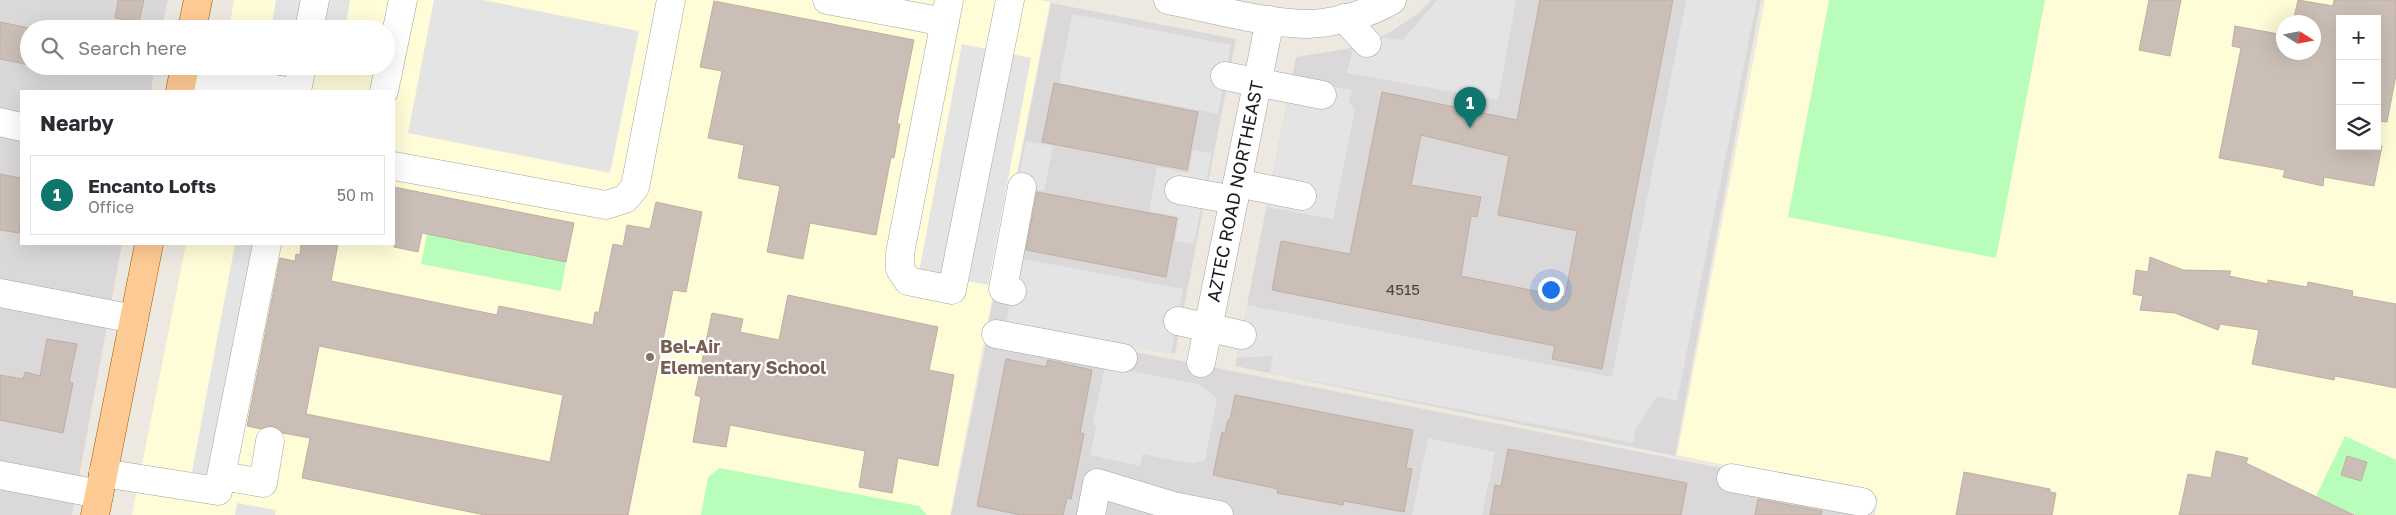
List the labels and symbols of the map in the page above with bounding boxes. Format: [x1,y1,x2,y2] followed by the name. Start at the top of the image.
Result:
[2276,15,2321,60] north arrow
[1202,79,1268,304] street label: AZTEC ROAD NORTHEAST
[1454,87,1486,128] pin: 1
[1538,277,1564,303] your location
[1386,280,1420,298] house number: 4515
[660,335,826,378] place label: Bel-Air Elementary School
[644,351,656,363] marker: Bel-Air Elementary School

